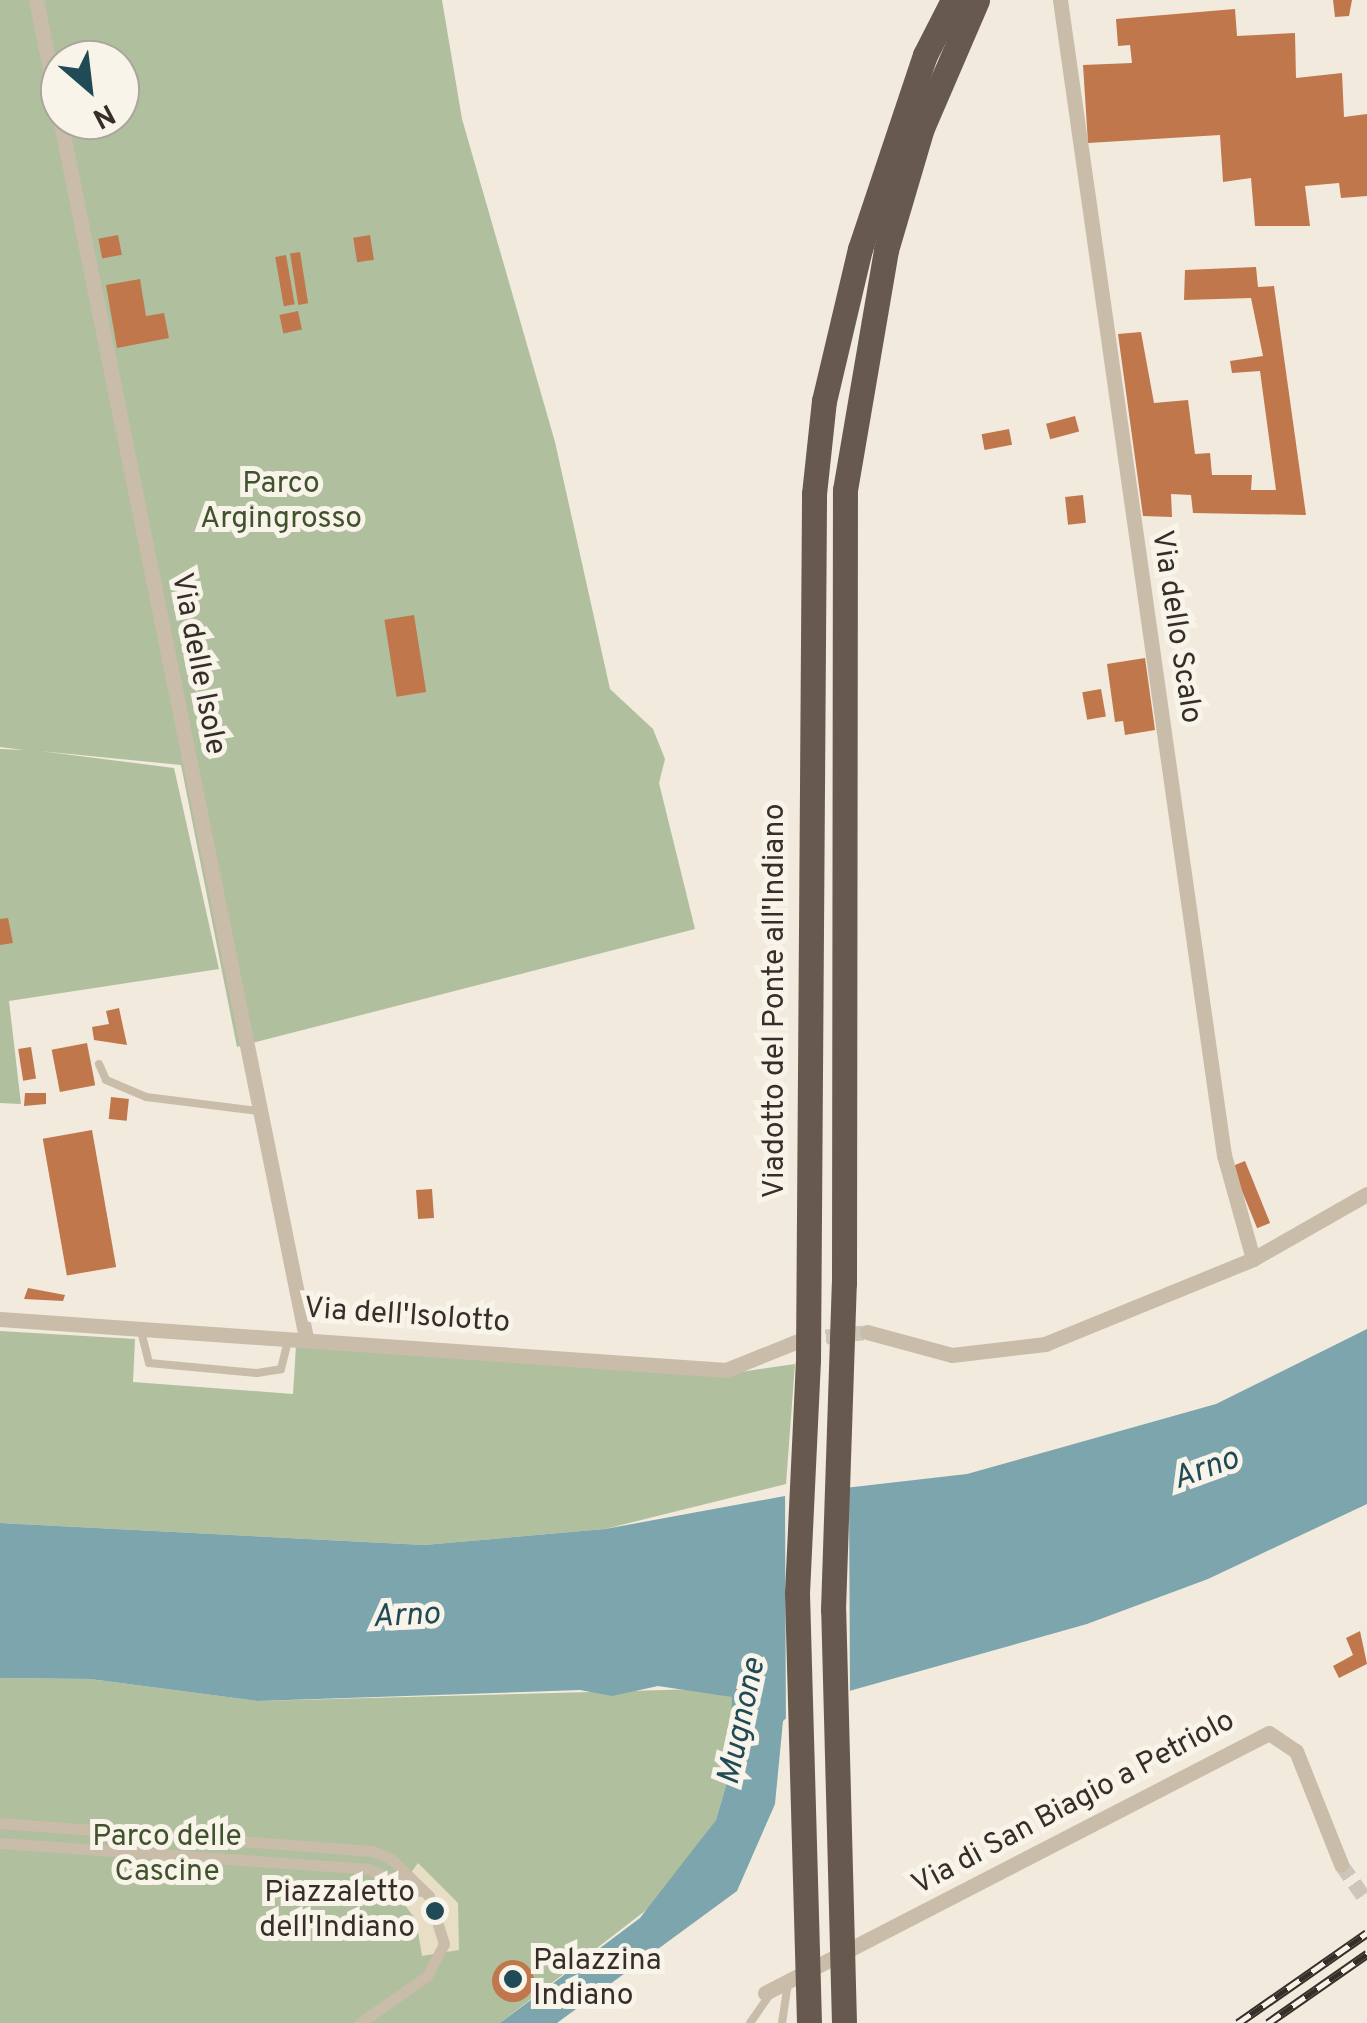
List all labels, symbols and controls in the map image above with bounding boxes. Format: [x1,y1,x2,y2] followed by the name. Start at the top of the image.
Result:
[40,40,140,140] north arrow
[86,94,120,135] text: N
[200,467,362,538] park label: Parco Argingrosso
[1142,528,1208,726] street label: Via dello Scalo
[162,570,232,758] street label: Via delle Isole
[758,803,794,1199] street label: Viadotto del Ponte all'Indiano
[303,1292,511,1342] street label: Via dell'Isolotto
[1168,1440,1244,1500] water label: Arno
[371,1596,441,1638] water label: Arno
[711,1655,775,1789] water label: Mugnone
[907,1704,1241,1904] street label: Via di San Biagio a Petriolo
[92,1820,242,1890] park label: Parco delle Cascine
[259,1876,415,1946] place label: Piazzaletto dell'Indiano
[424,1900,446,1922] marker: Piazzaletto dell'Indiano
[533,1944,661,2014] place label: Palazzina Indiano
[502,1968,524,1990] marker: Palazzina Indiano

